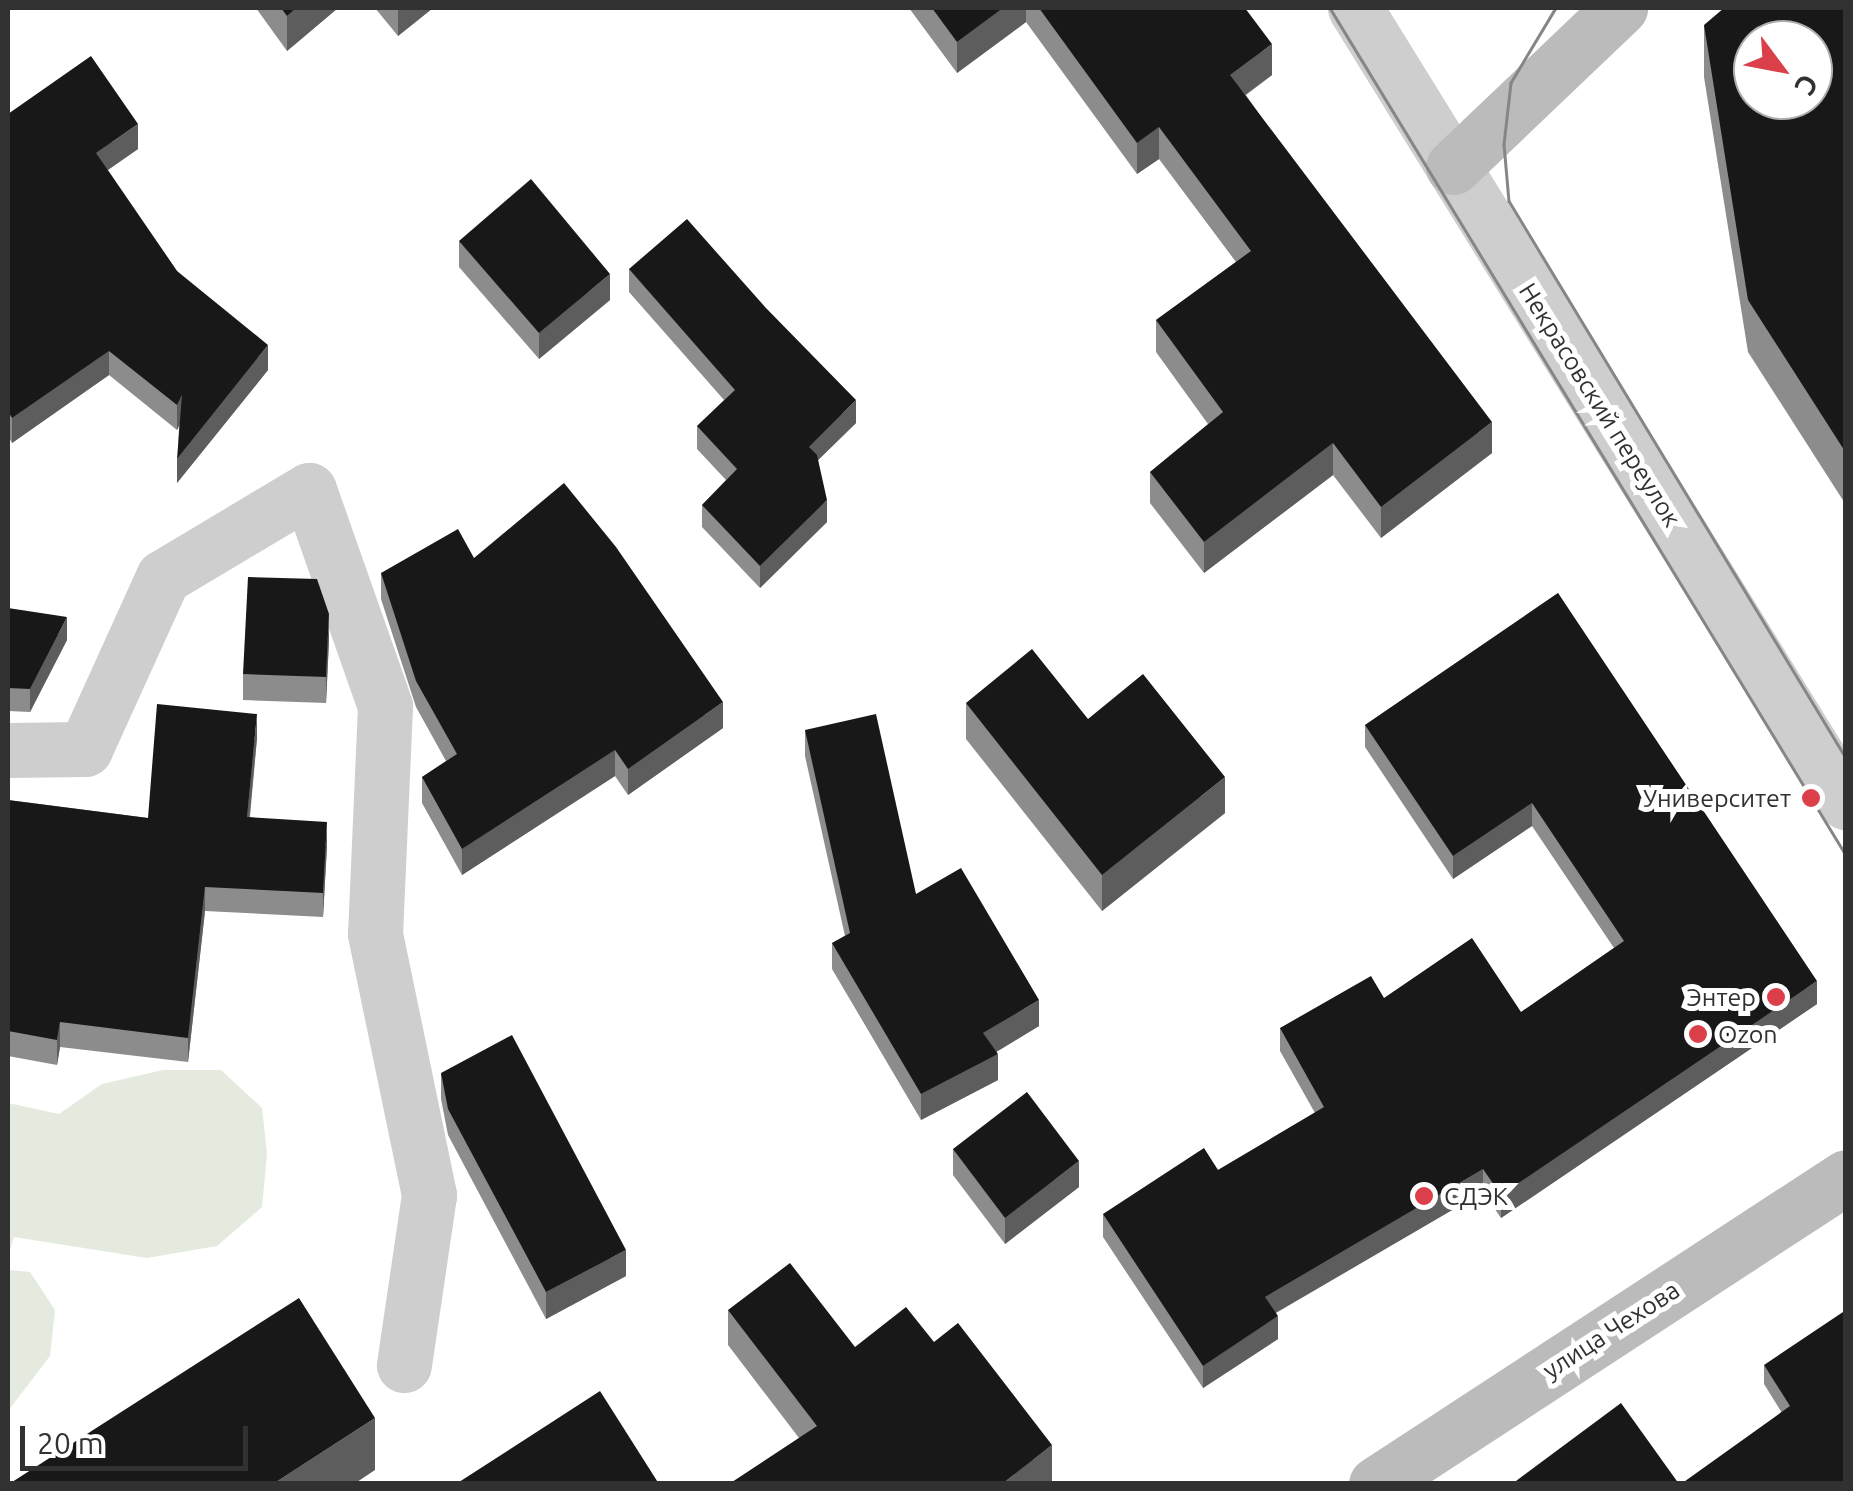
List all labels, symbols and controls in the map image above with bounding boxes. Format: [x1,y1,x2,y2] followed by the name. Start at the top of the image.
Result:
[1733,20,1833,120] north arrow
[1789,69,1825,101] text: С
[1513,278,1687,532] street label: Некрасовский переулок
[1643,783,1791,813] place label: Университет
[1800,787,1822,809] marker: Университет
[1687,982,1756,1012] place label: Энтер
[1765,986,1787,1008] marker: Энтер
[1718,1019,1778,1049] place label: Ozon
[1687,1023,1709,1045] marker: Ozon
[1444,1181,1508,1211] place label: СДЭК
[1413,1185,1435,1207] marker: СДЭК
[1537,1275,1685,1385] street label: улица Чехова
[25,1406,252,1468] scale bar
[37,1426,104,1460] text: 20 m

